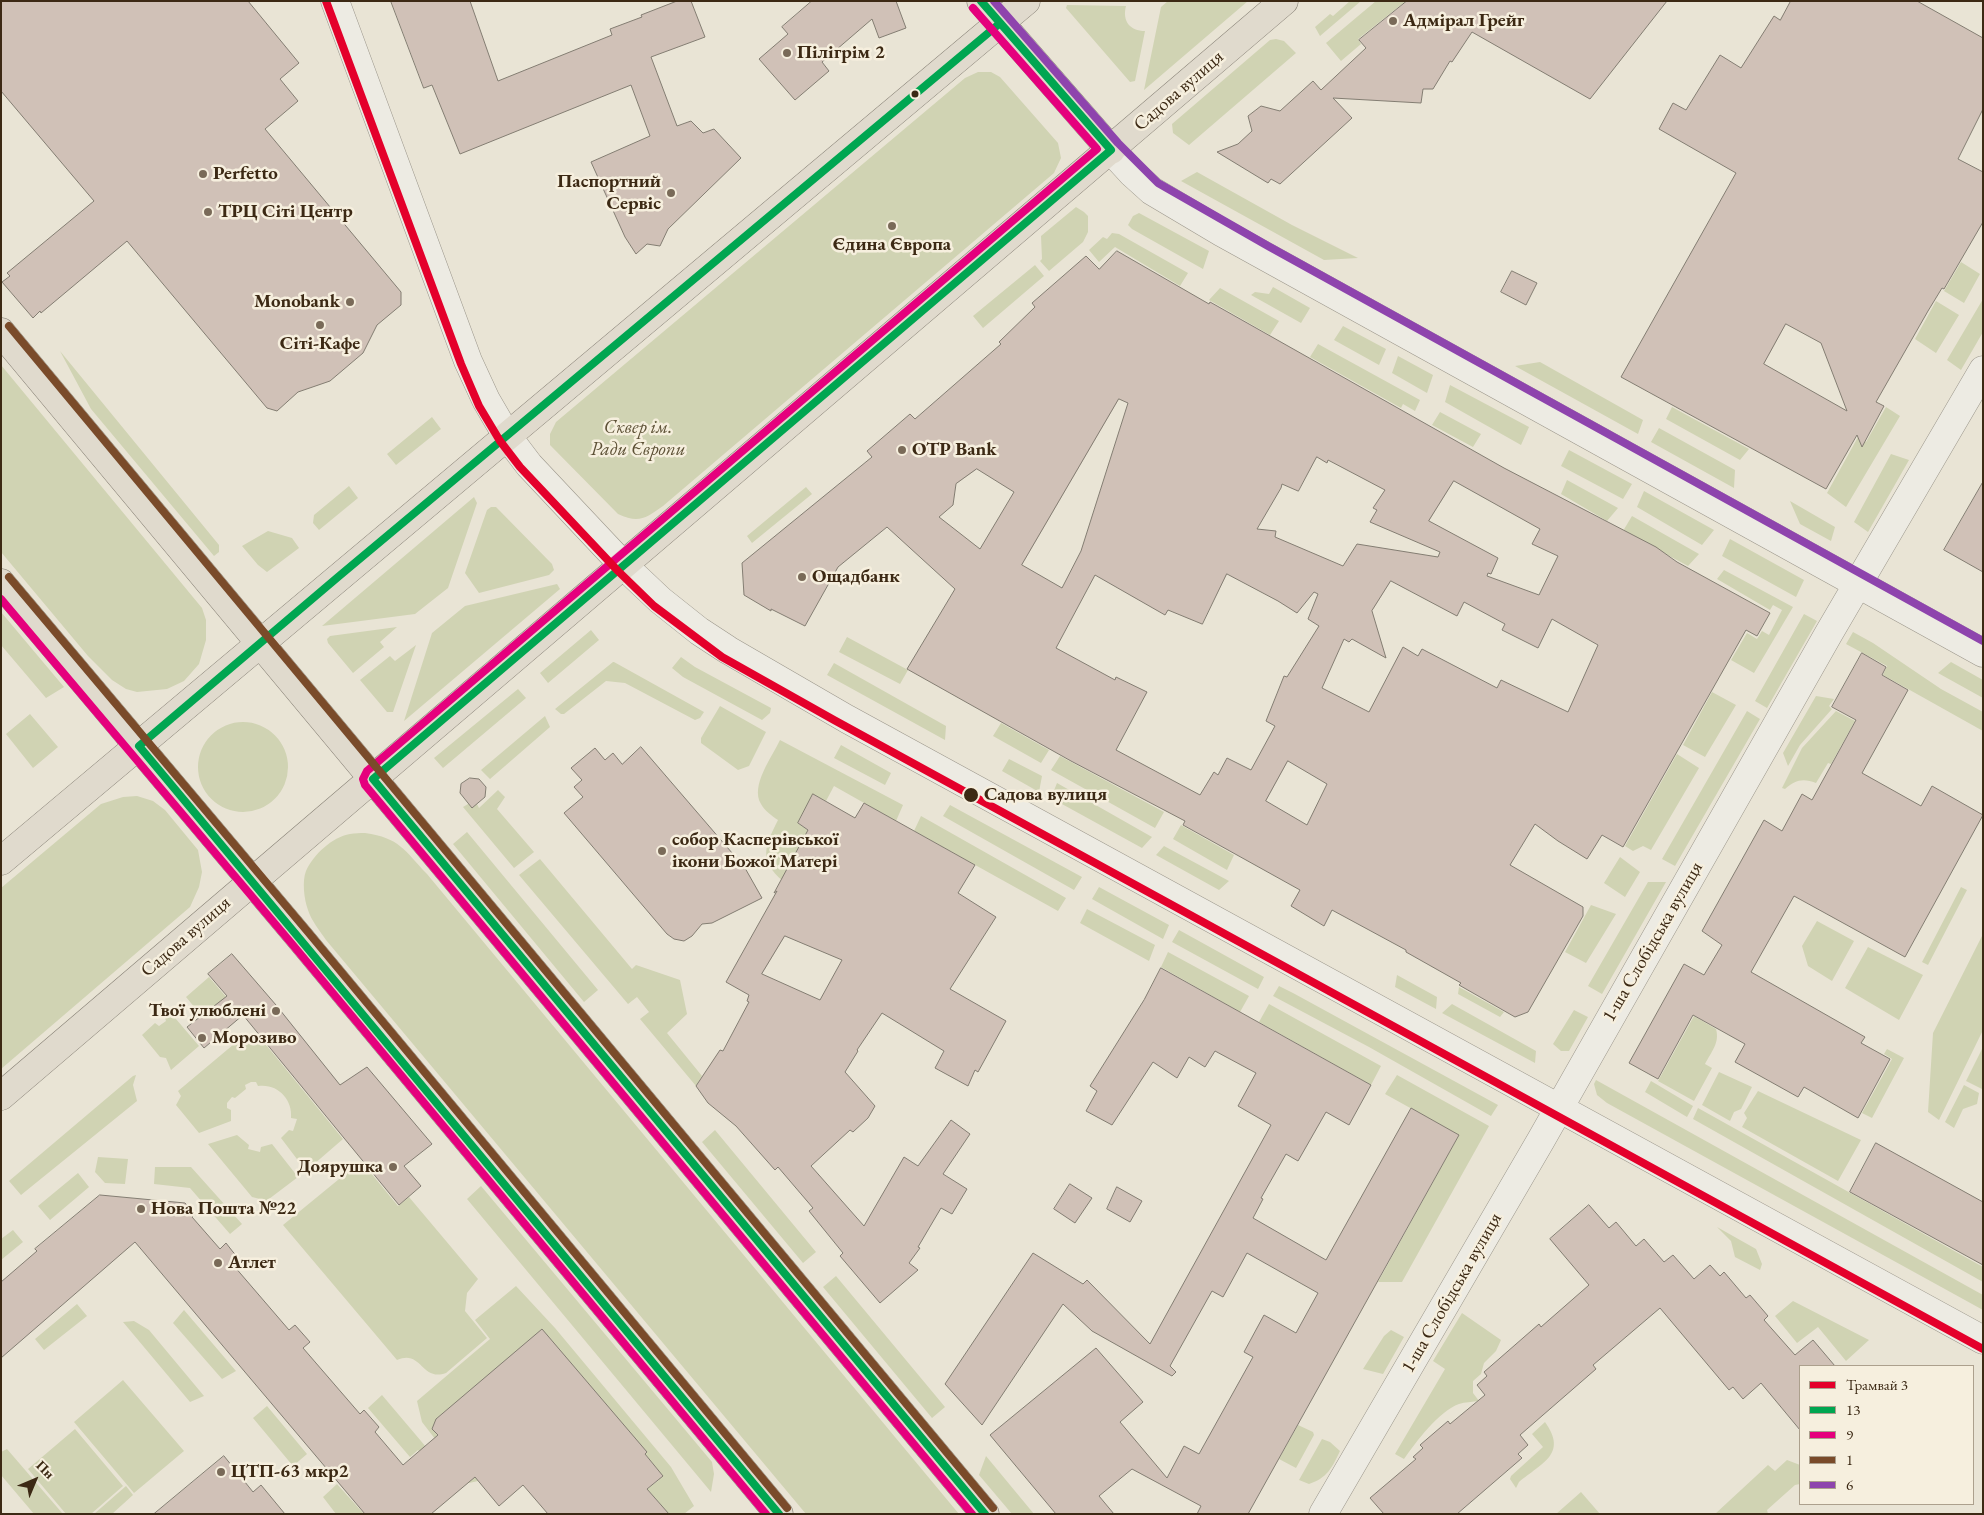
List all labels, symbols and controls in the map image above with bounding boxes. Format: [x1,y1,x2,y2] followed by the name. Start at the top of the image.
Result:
[1403,10,1524,32] place label: Адмірал Грейг
[1387,15,1399,27] marker: Адмірал Грейг
[797,42,885,64] place label: Пілігрім 2
[1129,46,1229,136] street label: Садова вулиця
[781,47,793,59] marker: Пілігрім 2
[910,89,920,99] unlabelled marker
[213,163,278,185] place label: Perfetto
[197,168,209,180] marker: Perfetto
[557,171,661,215] place label: Паспортний Сервіс
[665,187,677,199] marker: Паспортний Сервіс
[218,201,353,223] place label: ТРЦ Сіті Центр
[202,206,214,218] marker: ТРЦ Сіті Центр
[886,220,898,232] marker: Єдина Європа
[833,234,951,256] place label: Єдина Європа
[254,291,340,313] place label: Monobank
[344,296,356,308] marker: Monobank
[314,319,326,331] marker: Сіті-Кафе
[280,333,360,355] place label: Сіті-Кафе
[591,417,685,461] park label: Сквер ім. Ради Європи
[912,439,997,461] place label: OTP Bank
[896,444,908,456] marker: OTP Bank
[812,566,900,588] place label: Ощадбанк
[796,571,808,583] marker: Ощадбанк
[984,784,1107,806] place label: Садова вулиця
[962,786,980,804] marker: Садова вулиця
[672,829,839,873] place label: собор Касперівської ікони Божої Матері
[656,845,668,857] marker: собор Касперівської ікони Божої Матері
[1598,858,1708,1026] street label: 1-ша Слобідська вулиця
[136,892,236,982] street label: Садова вулиця
[148,1000,266,1022] place label: Твої улюблені
[270,1005,282,1017] marker: Твої улюблені
[212,1027,296,1049] place label: Морозиво
[196,1032,208,1044] marker: Морозиво
[297,1156,383,1178] place label: Доярушка
[387,1161,399,1173] marker: Доярушка
[151,1198,296,1220] place label: Нова Пошта №22
[135,1203,147,1215] marker: Нова Пошта №22
[1397,1209,1507,1377] street label: 1-ша Слобідська вулиця
[228,1252,276,1274] place label: Атлет
[212,1257,224,1269] marker: Атлет
[1799,1365,1974,1505] legend
[1846,1375,1908,1394] text: Трамвай 3
[1846,1400,1860,1419] text: 13
[1846,1425,1853,1444] text: 9
[1846,1450,1853,1469] text: 1
[10,1455,60,1505] north arrow
[32,1456,59,1483] text: Пн
[231,1461,349,1483] place label: ЦТП-63 мкр2
[215,1466,227,1478] marker: ЦТП-63 мкр2
[1846,1475,1853,1494] text: 6

